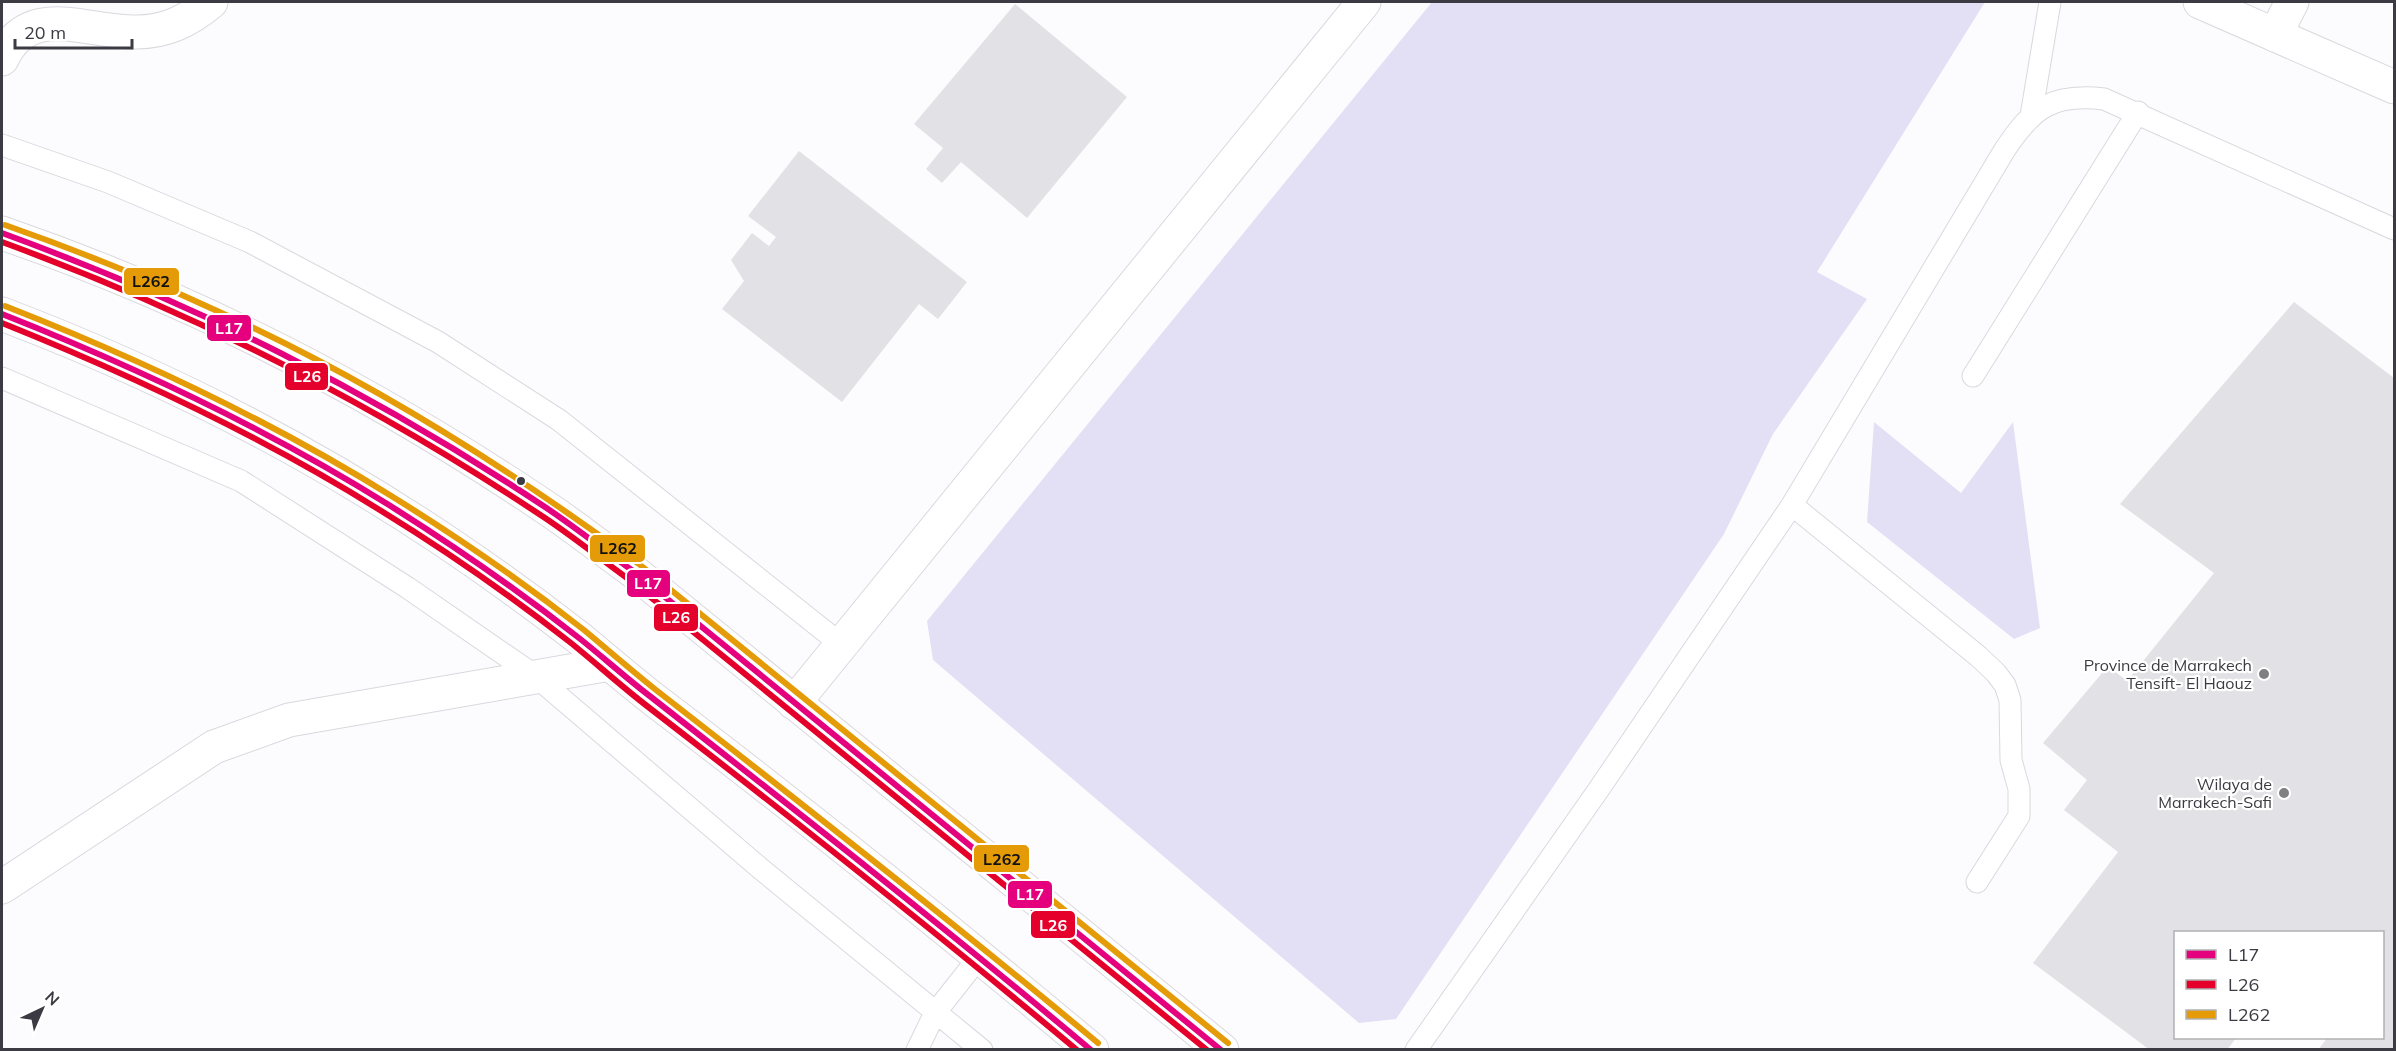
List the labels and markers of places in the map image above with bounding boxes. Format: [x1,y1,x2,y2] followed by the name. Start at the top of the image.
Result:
[515,475,527,487] unlabelled marker
[2084,655,2252,693] place label: Province de Marrakech Tensift- El Haouz
[2257,667,2271,681] marker: Province de Marrakech Tensift- El Haouz
[2158,774,2272,812] place label: Wilaya de Marrakech-Safi
[2277,786,2291,800] marker: Wilaya de Marrakech-Safi

